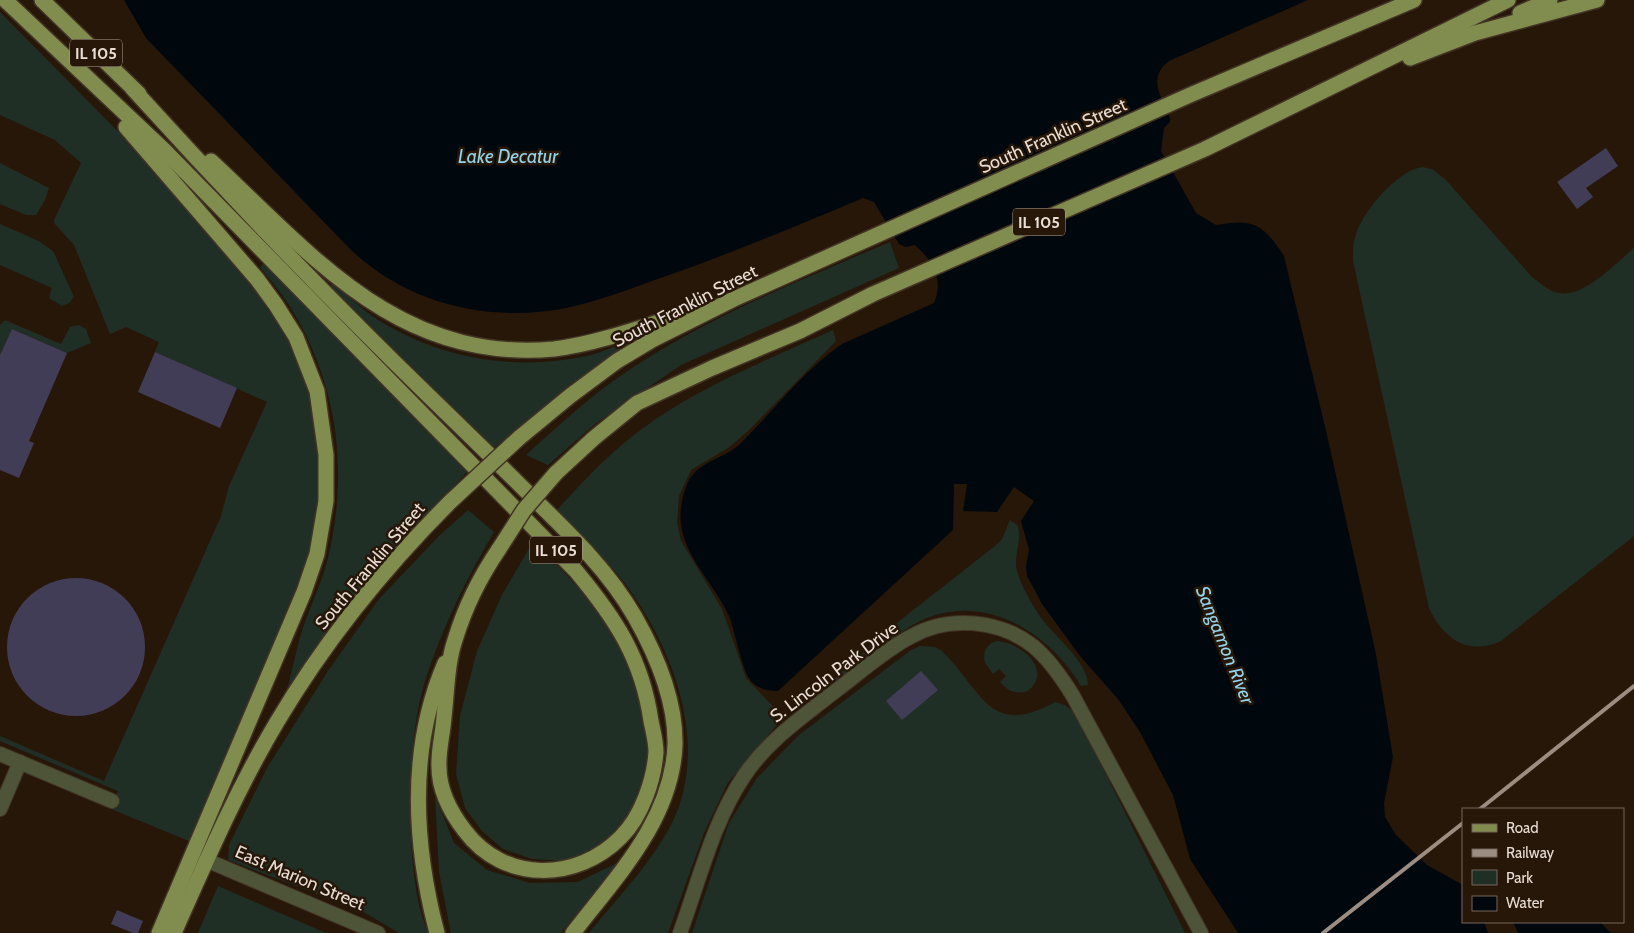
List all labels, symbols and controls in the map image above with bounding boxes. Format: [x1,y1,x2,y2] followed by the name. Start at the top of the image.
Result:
[70,40,122,66] road number: IL 105
[976,94,1130,178] street label: South Franklin Street
[458,145,559,168] water label: Lake Decatur
[1013,208,1065,236] road number: IL 105
[609,260,761,352] street label: South Franklin Street
[310,498,430,634] street label: South Franklin Street
[530,536,582,564] road number: IL 105
[1191,583,1260,708] water label: Sangamon River
[766,617,902,727] street label: S. Lincoln Park Drive
[1462,808,1624,923] legend
[1506,819,1539,837] text: Road
[232,841,368,915] street label: East Marion Street
[1506,844,1555,862] text: Railway
[1506,869,1533,887] text: Park
[1506,894,1544,912] text: Water

